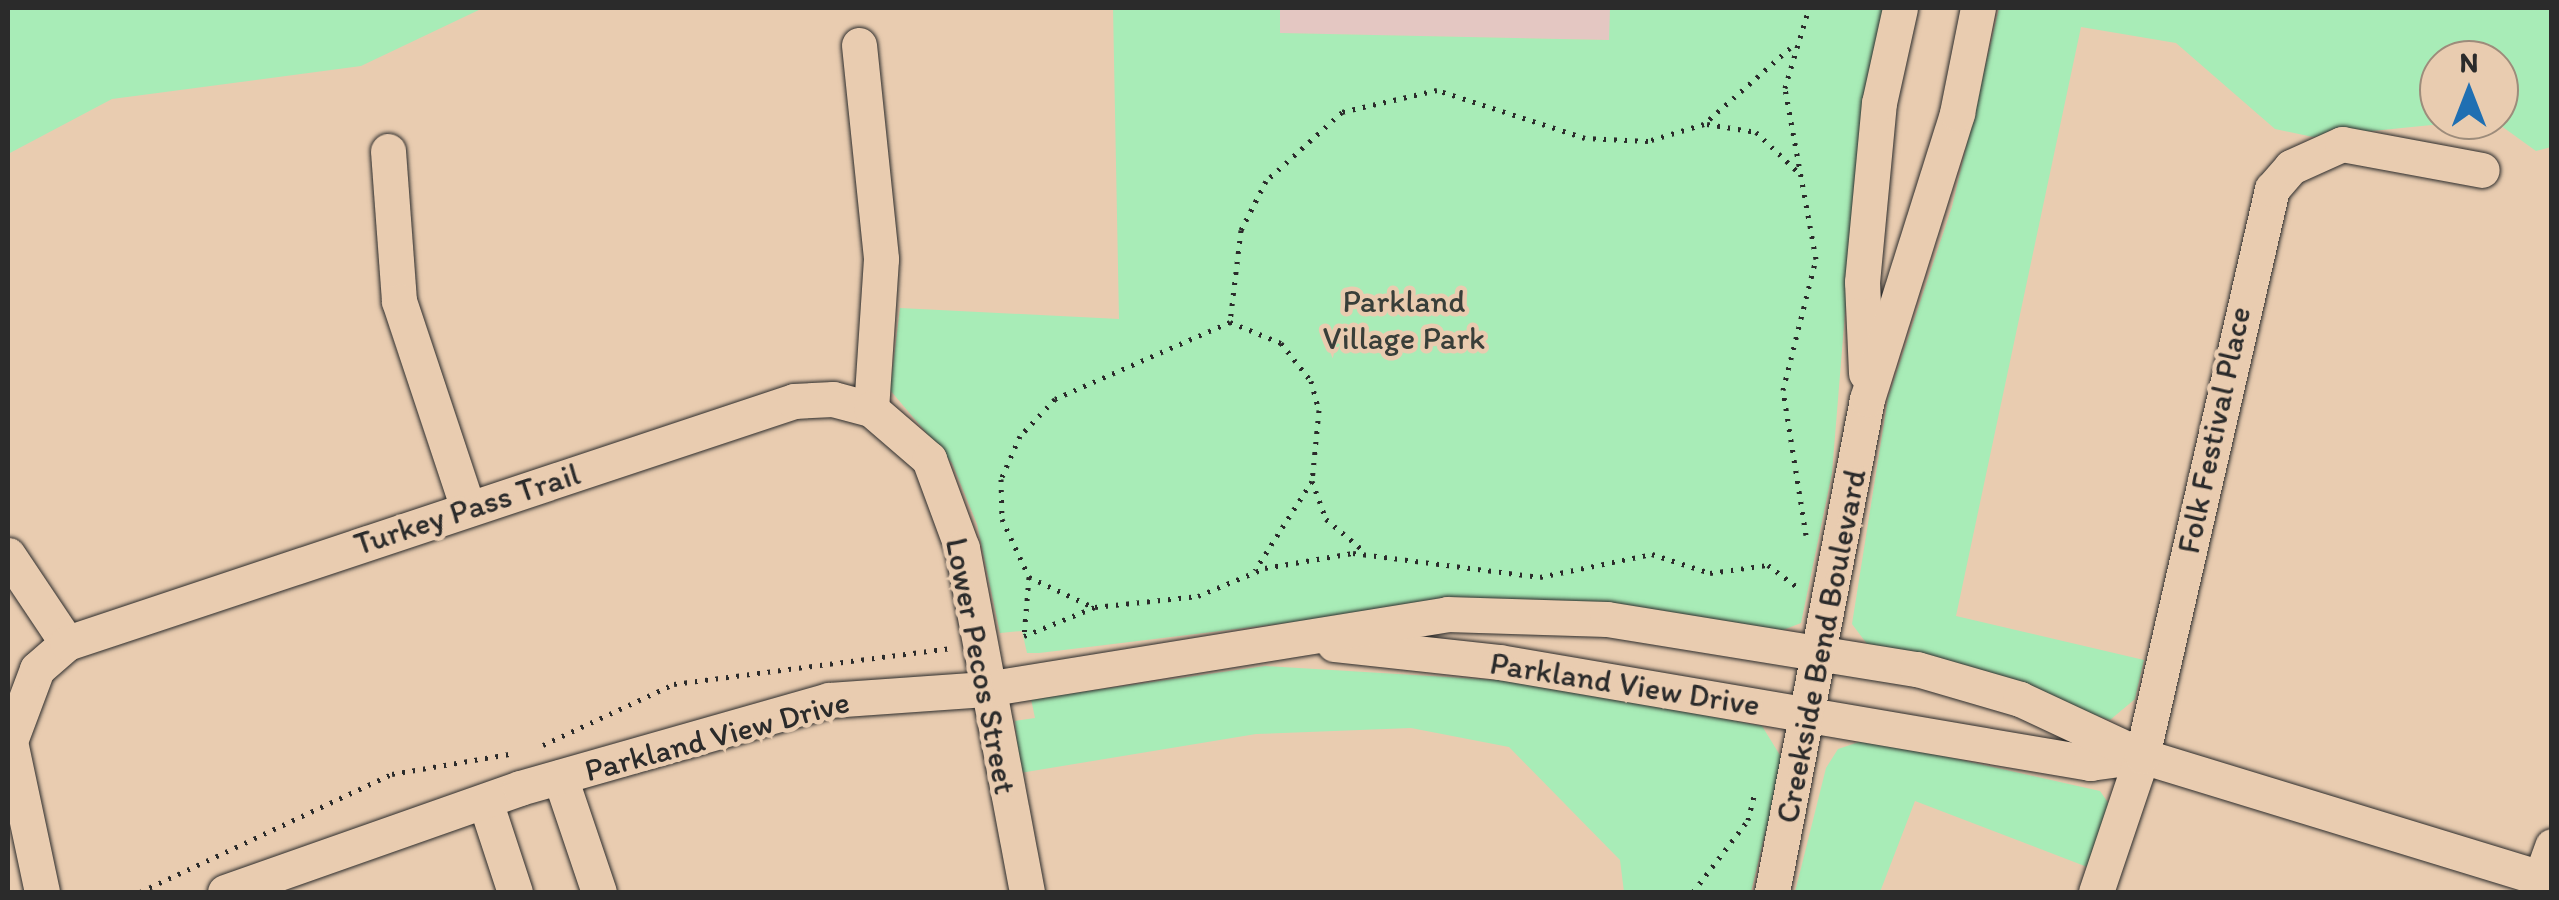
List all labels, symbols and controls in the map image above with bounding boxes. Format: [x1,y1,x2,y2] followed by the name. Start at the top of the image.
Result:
[2419,40,2519,140] north arrow
[2460,45,2478,79] text: N
[1323,283,1485,358] park label: Parkland Village Park
[2169,303,2259,557] street label: Folk Festival Place
[351,455,583,563] street label: Turkey Pass Trail
[1768,465,1874,827] street label: Creekside Bend Boulevard
[937,535,1025,797] street label: Lower Pecos Street
[1487,644,1763,724] street label: Parkland View Drive
[580,682,854,790] street label: Parkland View Drive

